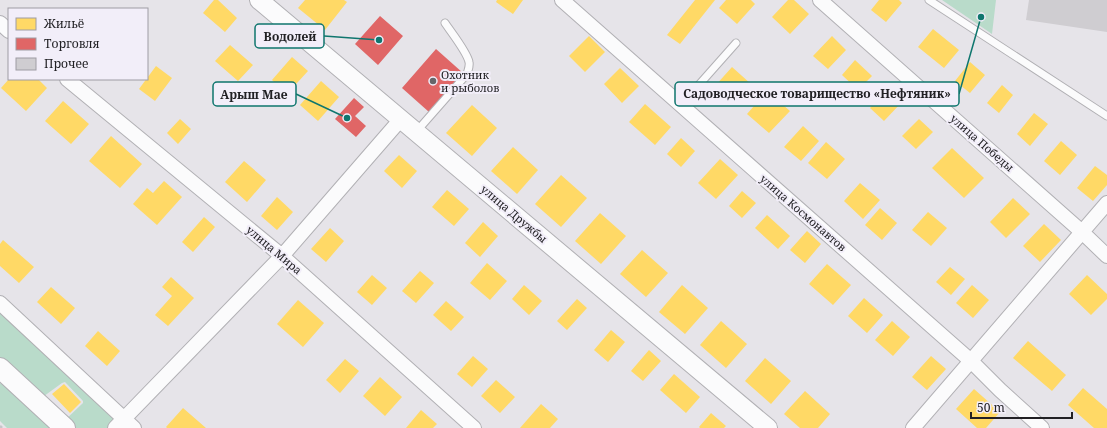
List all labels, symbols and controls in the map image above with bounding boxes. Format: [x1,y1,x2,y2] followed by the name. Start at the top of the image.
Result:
[8,8,148,80] legend
[43,15,84,32] text: Жильё
[255,24,324,48] callout: Водолей
[264,28,316,45] text: Водолей
[44,35,100,52] text: Торговля
[44,55,88,72] text: Прочее
[441,67,499,95] place label: Охотник и рыболов
[428,76,438,86] marker: Охотник и рыболов
[213,82,296,106] callout: Арыш Мае
[675,82,959,106] callout: Садоводческое товарищество «Нефтяник»
[683,85,951,102] text: Садоводческое товарищество «Нефтяник»
[220,86,288,103] text: Арыш Мае
[947,111,1017,175] street label: улица Победы
[757,171,850,254] street label: улица Космонавтов
[478,181,551,246] street label: улица Дружбы
[243,222,305,277] street label: улица Мира
[971,394,1072,420] scale bar
[977,399,1005,416] text: 50 m

